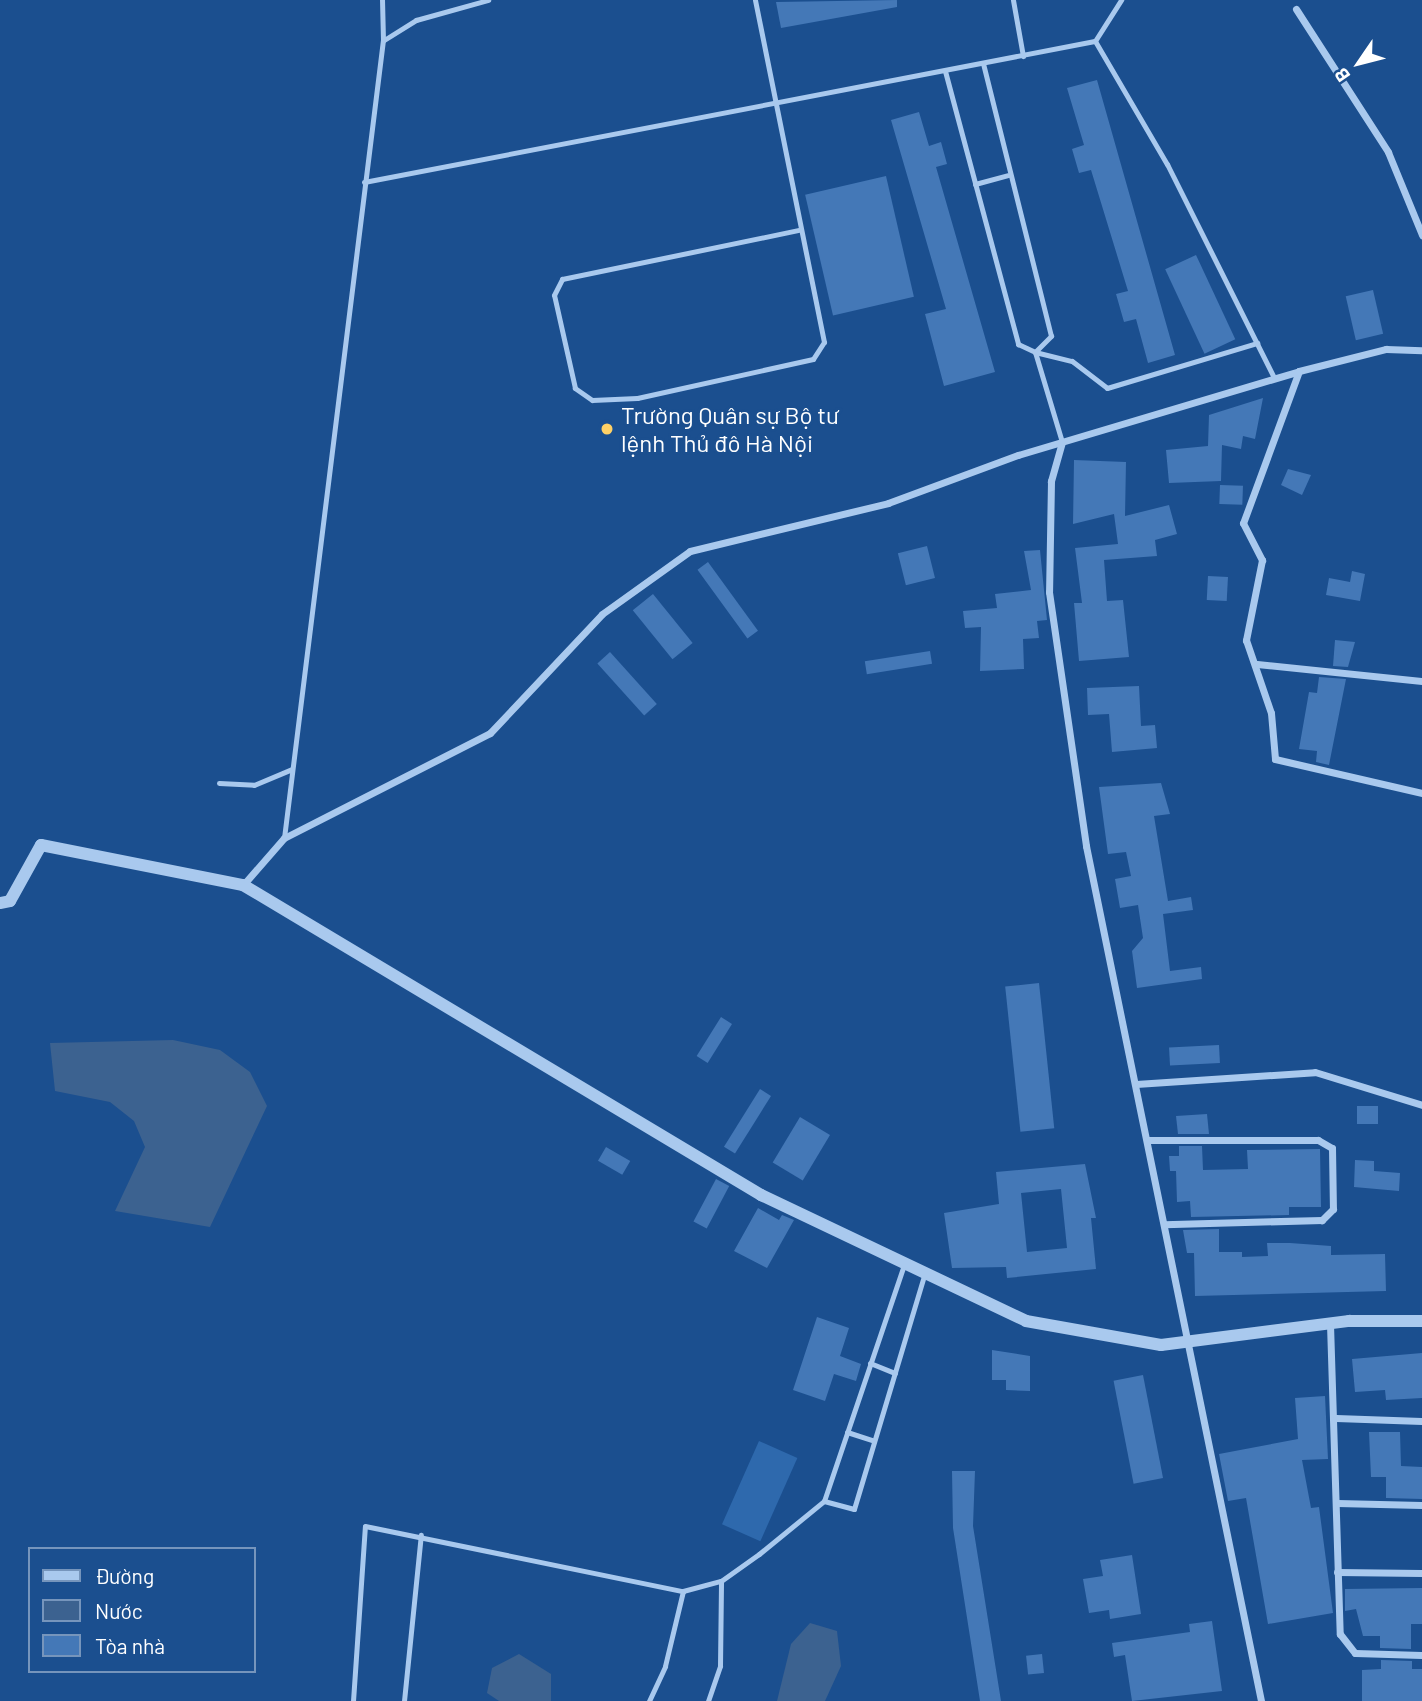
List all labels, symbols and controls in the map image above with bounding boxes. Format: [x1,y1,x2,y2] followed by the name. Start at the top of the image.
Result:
[1324,28,1394,98] north arrow
[1329,64,1354,87] text: B
[621,401,839,457] place label: Trường Quân sự Bộ tư lệnh Thủ đô Hà Nội
[599,421,615,437] marker: Trường Quân sự Bộ tư lệnh Thủ đô Hà Nội
[28,1547,256,1673] legend
[95,1563,154,1588] text: Đường
[95,1598,143,1623] text: Nước
[95,1633,165,1658] text: Tòa nhà

